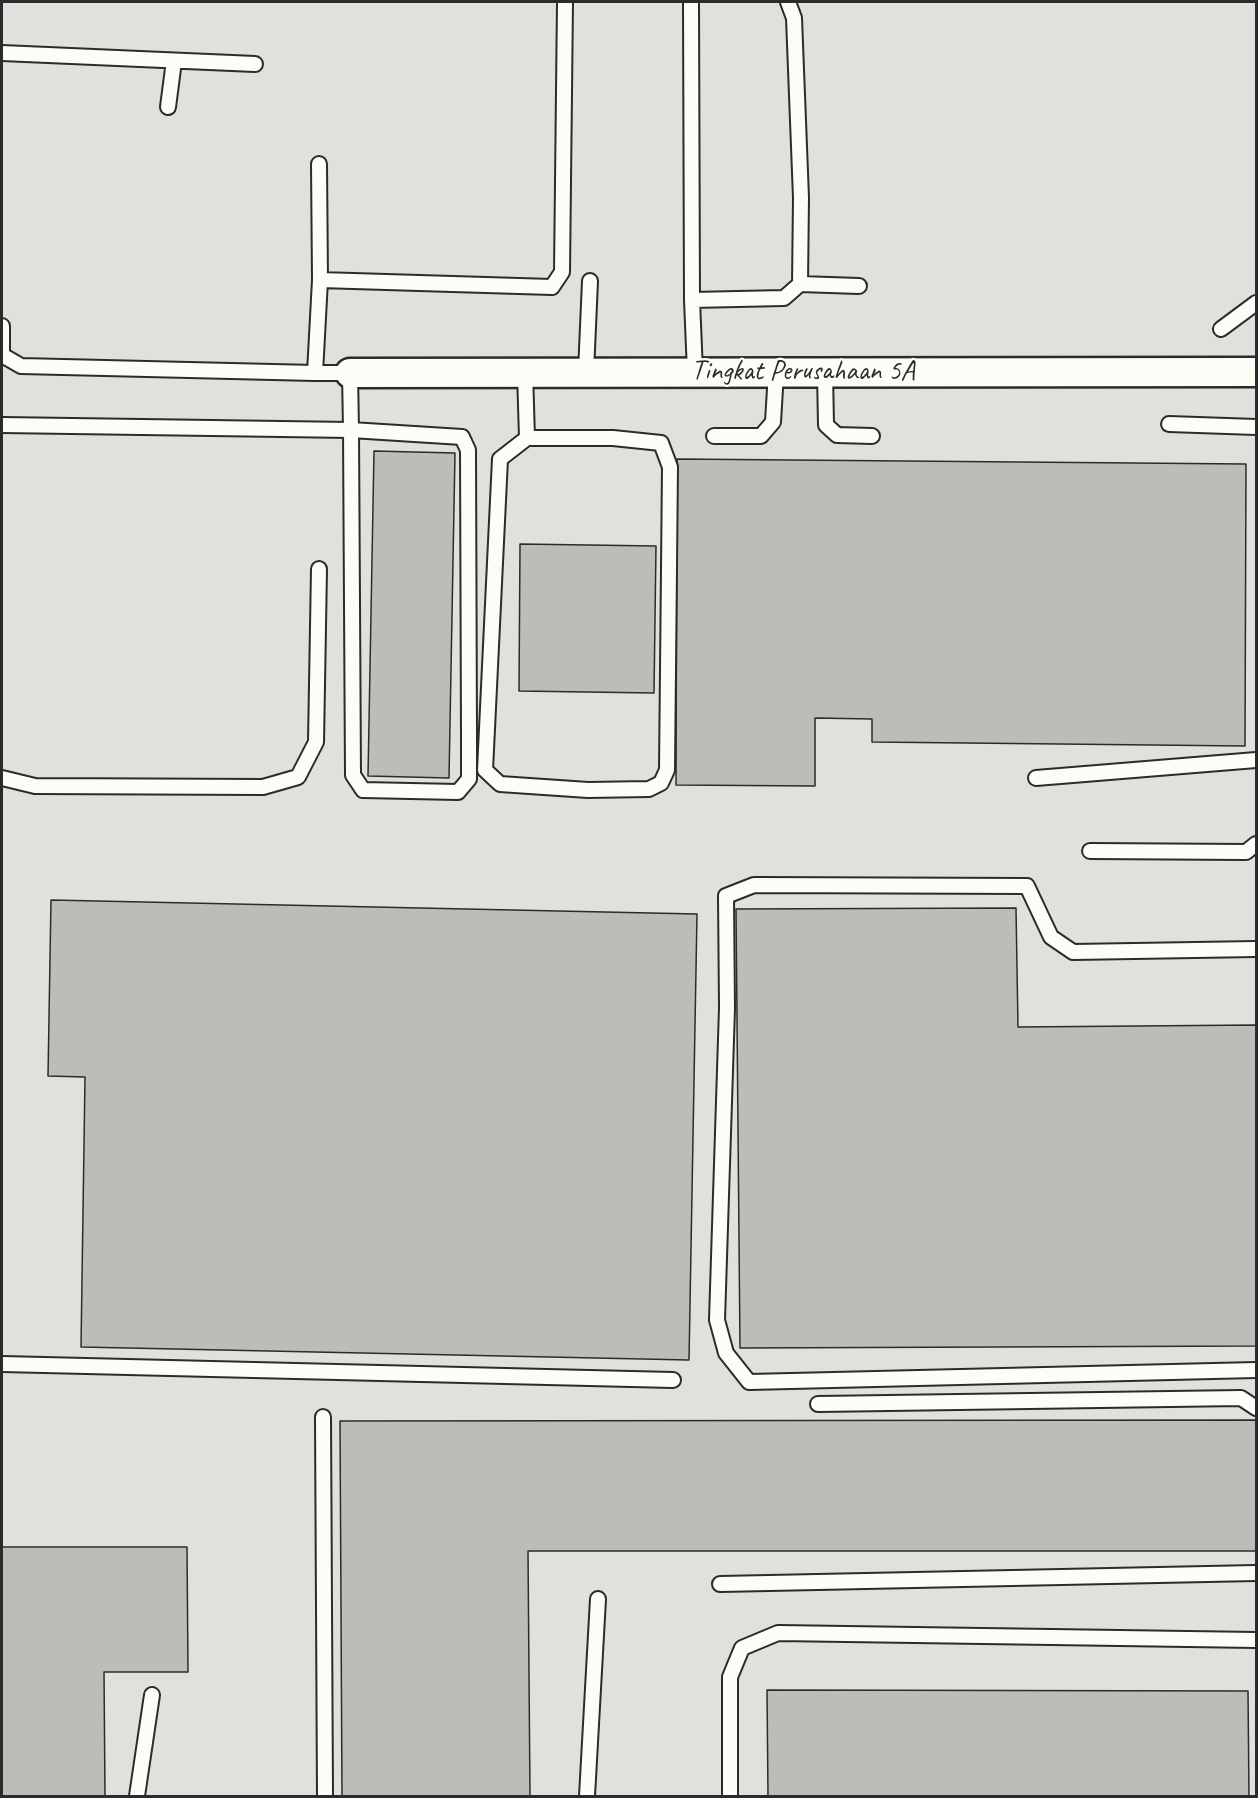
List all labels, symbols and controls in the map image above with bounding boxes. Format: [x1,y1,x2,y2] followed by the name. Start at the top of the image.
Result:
[691,355,915,389] street label: Tingkat Perusahaan 5A

